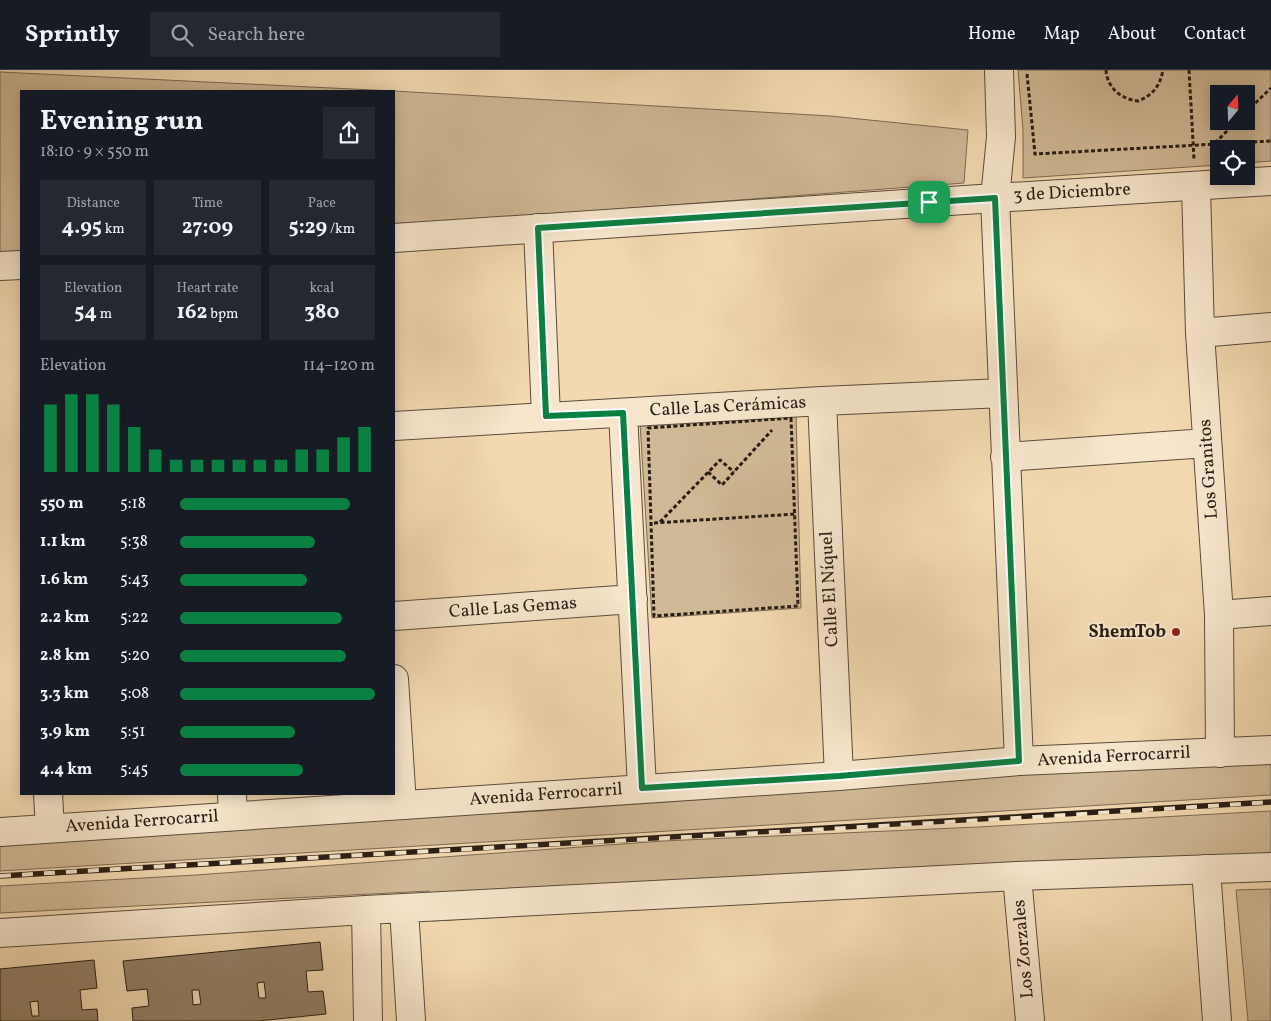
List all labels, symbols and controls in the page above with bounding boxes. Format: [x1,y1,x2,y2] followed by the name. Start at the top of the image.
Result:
[150,12,500,57] search box
[25,18,120,52] text: Sprintly
[168,21,196,49] icon: search
[208,22,305,48] text: Search here
[968,22,1016,47] text: Home
[1044,22,1080,47] text: Map
[1108,22,1156,47] text: About
[1184,22,1246,47] text: Contact
[1210,85,1255,130] north arrow
[1210,85,1255,185] map controls
[40,102,204,141] text: Evening run
[323,107,375,159] button: share
[1210,140,1255,185] button: locate
[40,141,149,163] text: 18:10 · 9 × 550 m
[1013,177,1131,209] street label: 3 de Diciembre
[908,181,950,223] pin
[915,188,943,216] icon: arrive
[66,194,120,213] text: Distance
[192,194,223,213] text: Time
[308,194,336,213] text: Pace
[62,213,102,242] text: 4.95
[182,213,233,242] text: 27:09
[289,213,327,242] text: 5:29
[102,220,125,239] text: km
[327,220,355,239] text: /km
[64,279,122,298] text: Elevation
[177,279,238,298] text: Heart rate
[309,279,334,298] text: kcal
[74,298,97,327] text: 54
[177,298,208,327] text: 162
[304,298,339,327] text: 380
[97,305,112,324] text: m
[208,305,238,324] text: bpm
[40,355,107,377] text: Elevation
[303,355,375,377] text: 114–120 m
[649,390,807,424] street label: Calle Las Cerámicas
[1193,418,1225,520] street label: Los Granitos
[40,493,84,515] text: 550 m
[120,493,146,515] text: 5:18
[814,530,846,648] street label: Calle El Níquel
[40,531,86,553] text: 1.1 km
[120,531,148,553] text: 5:38
[40,569,88,591] text: 1.6 km
[120,569,149,591] text: 5:43
[448,591,578,625] street label: Calle Las Gemas
[40,607,90,629] text: 2.2 km
[120,607,149,629] text: 5:22
[1088,620,1166,645] place label: ShemTob
[1170,626,1182,638] marker: ShemTob
[40,645,90,667] text: 2.8 km
[120,645,150,667] text: 5:20
[40,683,89,705] text: 3.3 km
[120,683,149,705] text: 5:08
[40,721,90,743] text: 3.9 km
[120,721,145,743] text: 5:51
[1037,740,1191,774] street label: Avenida Ferrocarril
[40,759,92,781] text: 4.4 km
[120,759,148,781] text: 5:45
[469,777,623,813] street label: Avenida Ferrocarril
[65,804,219,840] street label: Avenida Ferrocarril
[1007,899,1041,999] street label: Los Zorzales

